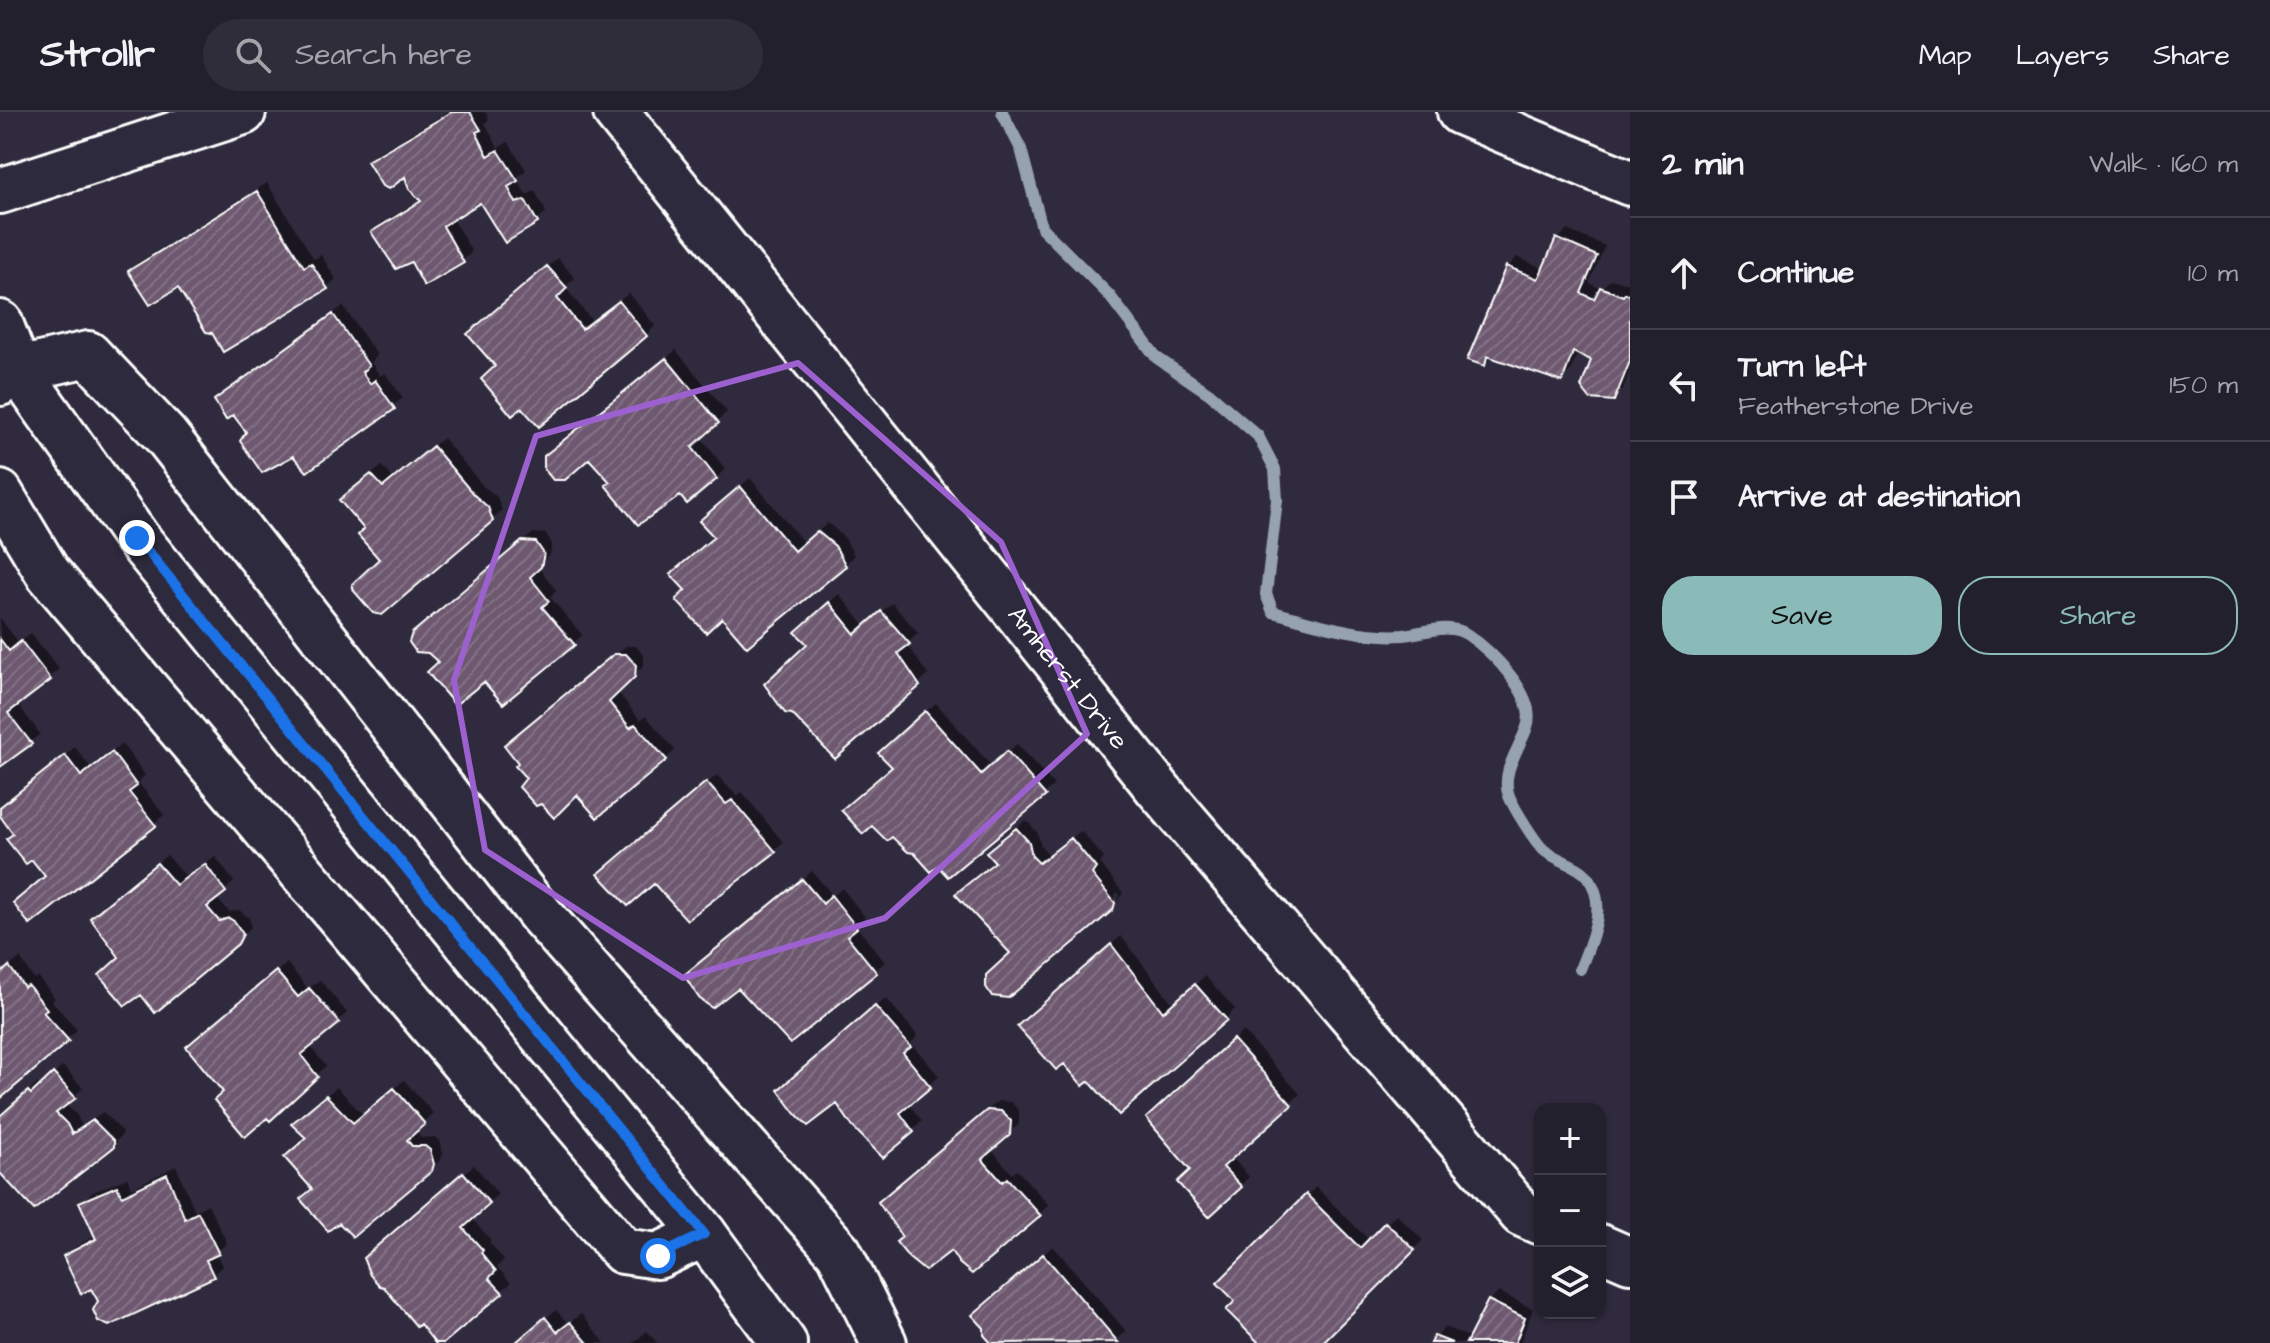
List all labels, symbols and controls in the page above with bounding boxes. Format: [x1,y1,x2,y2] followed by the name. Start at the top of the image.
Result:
[203,19,763,91] search box
[40,29,155,81] text: Strollr
[231,33,275,77] icon: search
[295,34,472,76] text: Search here
[1919,36,1972,75] text: Map
[2016,36,2109,75] text: Layers
[2153,36,2230,75] text: Share
[1662,140,1744,188] text: 2 min
[2089,146,2238,182] text: Walk · 160 m
[1662,251,1706,295] icon: ahead
[1738,252,1854,294] text: Continue
[2188,255,2238,291] text: 10 m
[1738,346,1866,388] text: Turn left
[1662,363,1706,407] icon: left
[2169,367,2238,403] text: 150 m
[1738,388,1973,424] text: Featherstone Drive
[1662,475,1706,519] icon: arrive
[1738,476,2020,518] text: Arrive at destination
[119,520,155,556] route end
[1662,576,1942,655] button: Save
[1958,576,2238,655] button: Share
[999,598,1137,757] street label: Amherst Drive
[1534,1103,1606,1319] map controls
[1534,1103,1606,1175] button: +
[1534,1175,1606,1247] button: −
[640,1238,676,1274] route start
[1534,1247,1606,1319] button: layers

